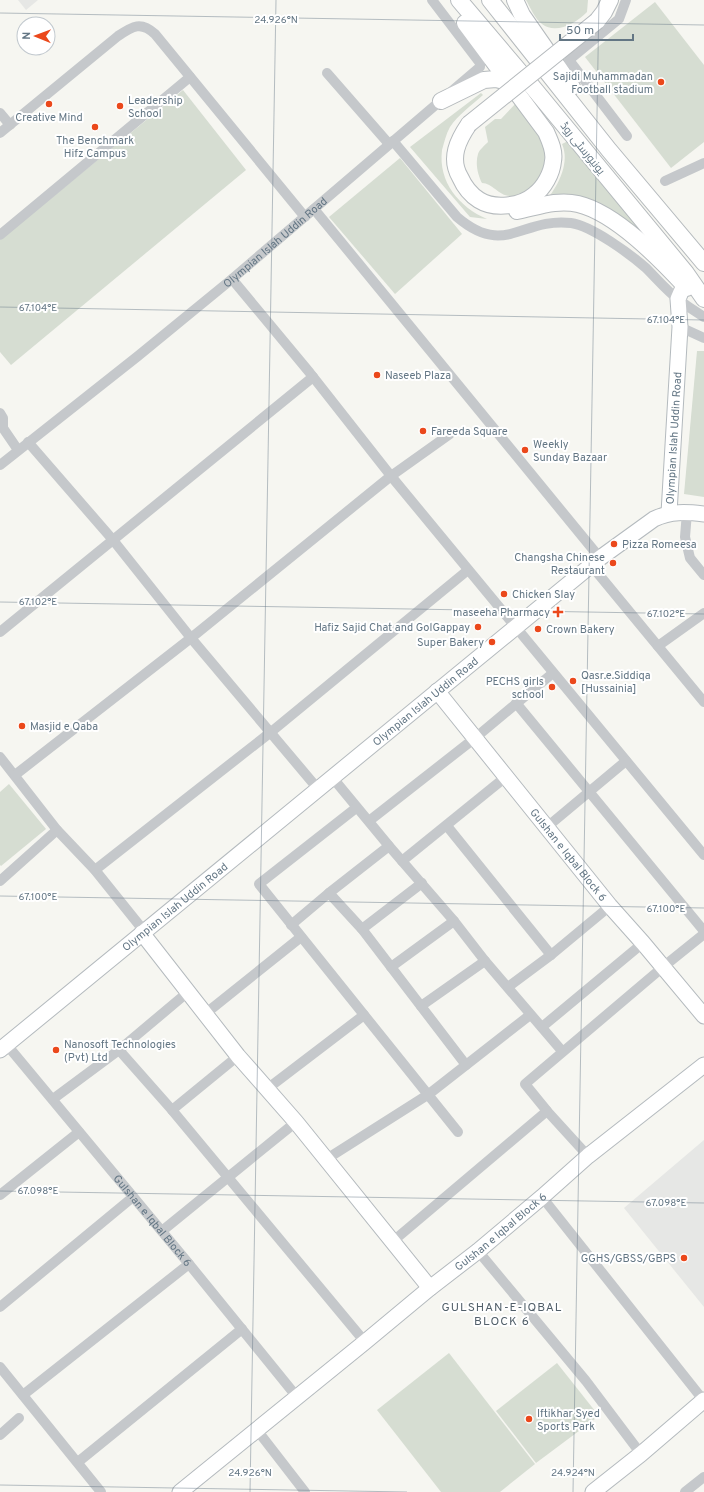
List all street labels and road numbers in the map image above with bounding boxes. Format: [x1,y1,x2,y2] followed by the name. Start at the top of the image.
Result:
[557,120,608,178] street label: یونیورسٹی روڈ
[221,195,331,291] street label: Olympian Islah Uddin Road
[664,372,685,505] street label: Olympian Islah Uddin Road
[370,655,482,750] street label: Olympian Islah Uddin Road
[526,806,609,905] street label: Gulshan e Iqbal Block 6
[120,860,231,955] street label: Olympian Islah Uddin Road
[110,1172,194,1270] street label: Gulshan e Iqbal Block 6
[452,1190,550,1274] street label: Gulshan e Iqbal Block 6

